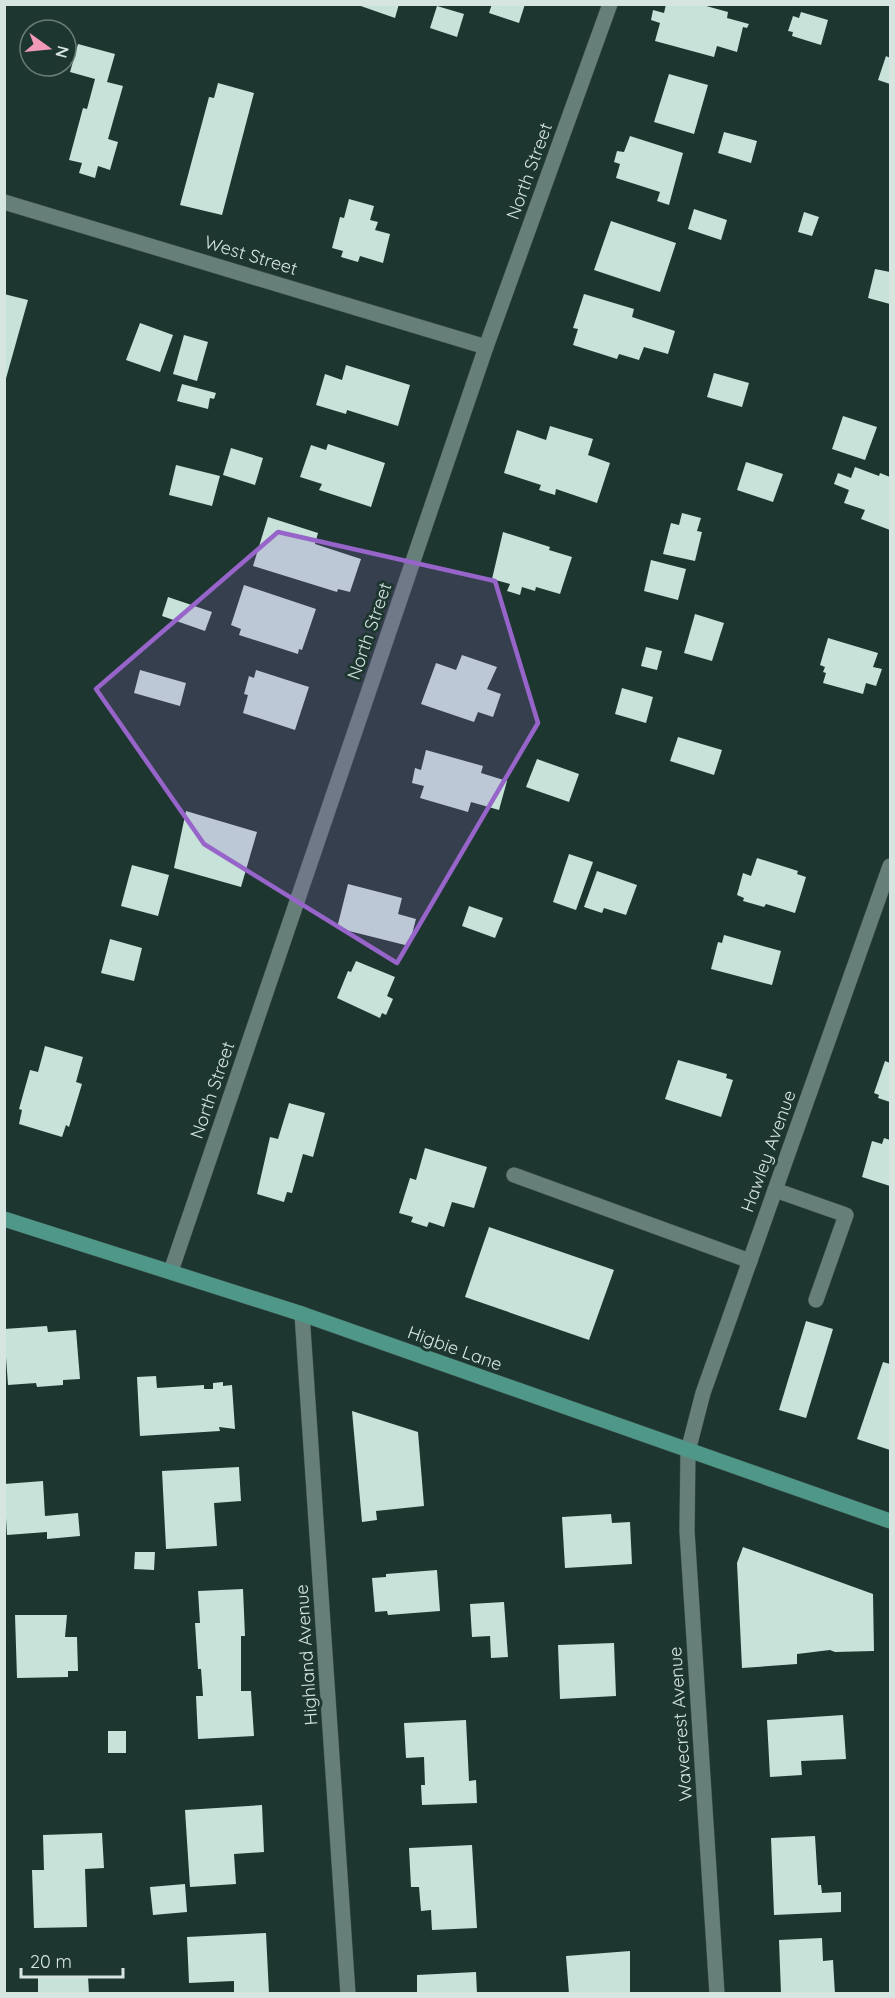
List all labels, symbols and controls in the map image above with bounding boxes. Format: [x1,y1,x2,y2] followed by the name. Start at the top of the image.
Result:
[18,18,78,78] north arrow
[51,44,74,60] text: N
[501,119,557,223] street label: North Street
[202,230,300,280] street label: West Street
[342,579,396,683] street label: North Street
[185,1038,239,1142] street label: North Street
[735,1087,801,1215] street label: Hawley Avenue
[405,1320,505,1376] street label: Higbie Lane
[290,1584,322,1726] street label: Highland Avenue
[663,1646,697,1802] street label: Wavecrest Avenue
[21,1941,123,1979] scale bar
[30,1950,72,1973] text: 20 m

